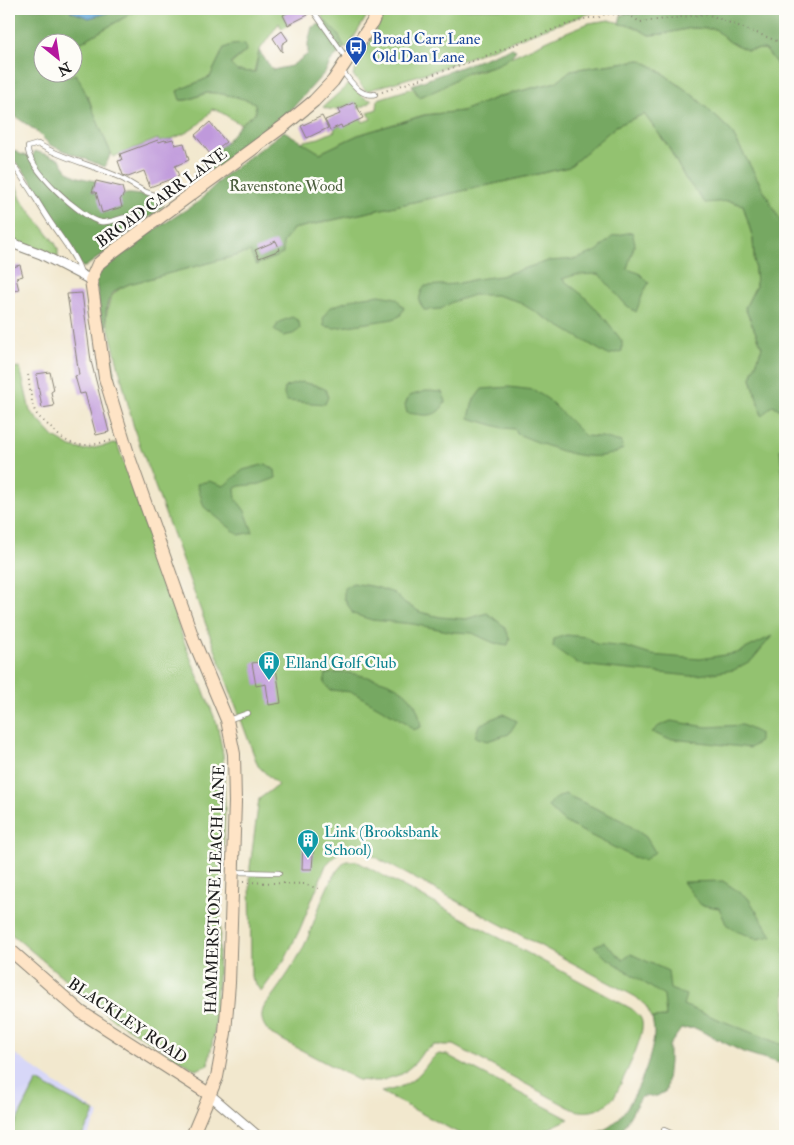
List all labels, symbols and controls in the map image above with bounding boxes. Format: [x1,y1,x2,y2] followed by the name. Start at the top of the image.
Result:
[372,29,481,67] place label: Broad Carr Lane Old Dan Lane
[32,32,82,82] north arrow
[344,35,368,66] bus stop icon: Broad Carr Lane Old Dan Lane
[54,58,75,80] text: N
[92,144,231,252] street label: BROAD CARR LANE
[229,176,343,196] park label: Ravenstone Wood
[257,650,281,681] building icon: Elland Golf Club
[285,653,396,673] place label: Elland Golf Club
[201,764,229,1014] street label: HAMMERSTONE LEACH LANE
[324,822,439,860] place label: Link (Brooksbank School)
[296,828,320,859] building icon: Link (Brooksbank School)
[64,973,191,1068] street label: BLACKLEY ROAD

